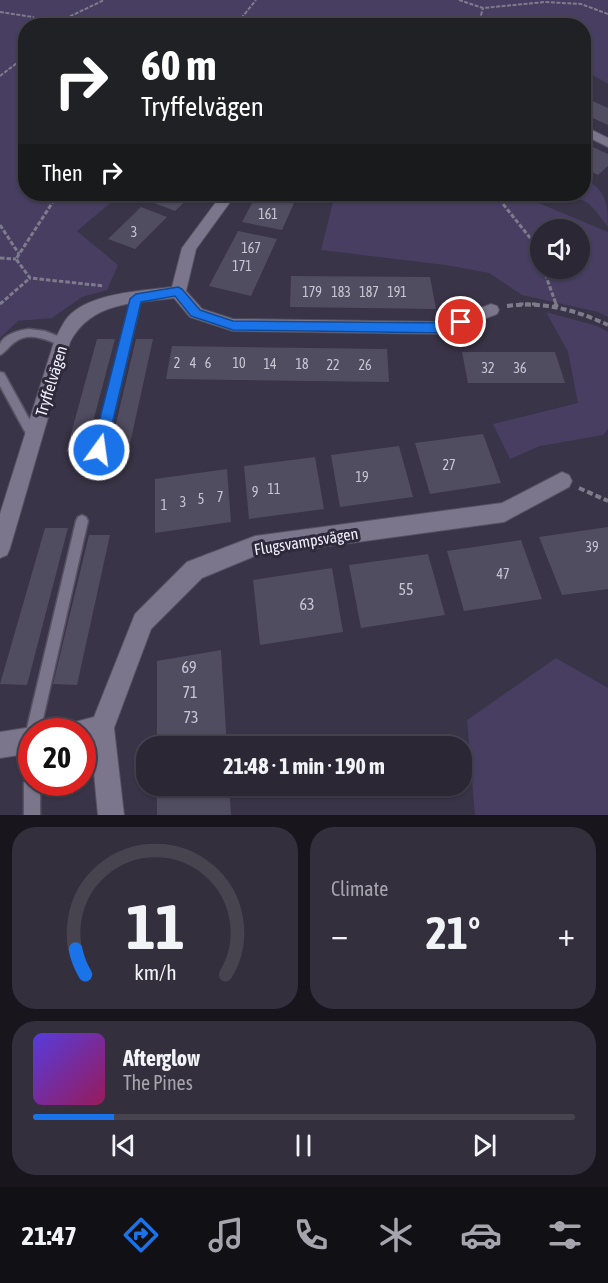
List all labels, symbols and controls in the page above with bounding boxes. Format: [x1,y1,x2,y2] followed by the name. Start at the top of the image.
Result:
[141,41,216,89] text: 60 m
[42,42,120,120] icon: right
[141,91,264,122] text: Tryffelvägen
[95,156,128,189] icon: right
[42,160,83,186] text: Then
[258,206,278,222] house number: 161
[530,219,590,279] map controls
[530,219,590,279] button: sound
[131,224,137,240] house number: 3
[241,240,261,256] house number: 167
[232,258,252,274] house number: 171
[302,284,322,300] house number: 179
[331,284,351,300] house number: 183
[359,284,379,300] house number: 187
[387,284,407,300] house number: 191
[435,296,486,347] pin
[444,305,477,338] icon: arrive
[32,344,71,419] street label: Tryffelvägen
[174,355,180,371] house number: 2
[190,355,197,371] house number: 4
[205,355,212,371] house number: 6
[232,355,246,371] house number: 10
[263,356,277,372] house number: 14
[295,356,309,372] house number: 18
[326,357,340,373] house number: 22
[358,357,372,373] house number: 26
[481,360,495,376] house number: 32
[513,360,527,376] house number: 36
[67,418,131,482] position arrow
[442,457,456,473] house number: 27
[355,469,369,485] house number: 19
[267,481,281,497] house number: 11
[252,484,258,500] house number: 9
[217,489,223,505] house number: 7
[198,491,204,507] house number: 5
[180,494,186,510] house number: 3
[161,497,167,513] house number: 1
[253,524,359,559] street label: Flugsvampsvägen
[585,539,599,555] house number: 39
[496,566,510,582] house number: 47
[398,580,414,598] house number: 55
[299,595,315,613] house number: 63
[181,658,197,676] house number: 69
[182,683,198,701] house number: 71
[183,708,199,726] house number: 73
[18,718,96,796] speed limit sign: 20
[223,753,385,779] text: 21:48 · 1 min · 190 m
[331,877,388,900] text: Climate
[126,891,184,962] text: 11
[426,907,480,959] text: 21°
[331,915,348,953] text: −
[558,915,575,953] text: +
[134,960,176,985] text: km/h
[123,1045,200,1071] text: Afterglow
[123,1071,193,1094] text: The Pines
[107,1129,140,1162] icon: previous
[287,1129,320,1162] icon: pause
[468,1129,501,1162] icon: next
[120,1214,162,1256] icon: directions
[205,1214,247,1256] icon: music
[290,1214,332,1256] icon: phone
[375,1214,417,1256] icon: climate
[460,1214,502,1256] icon: car
[544,1214,586,1256] icon: filters
[21,1220,77,1251] text: 21:47

